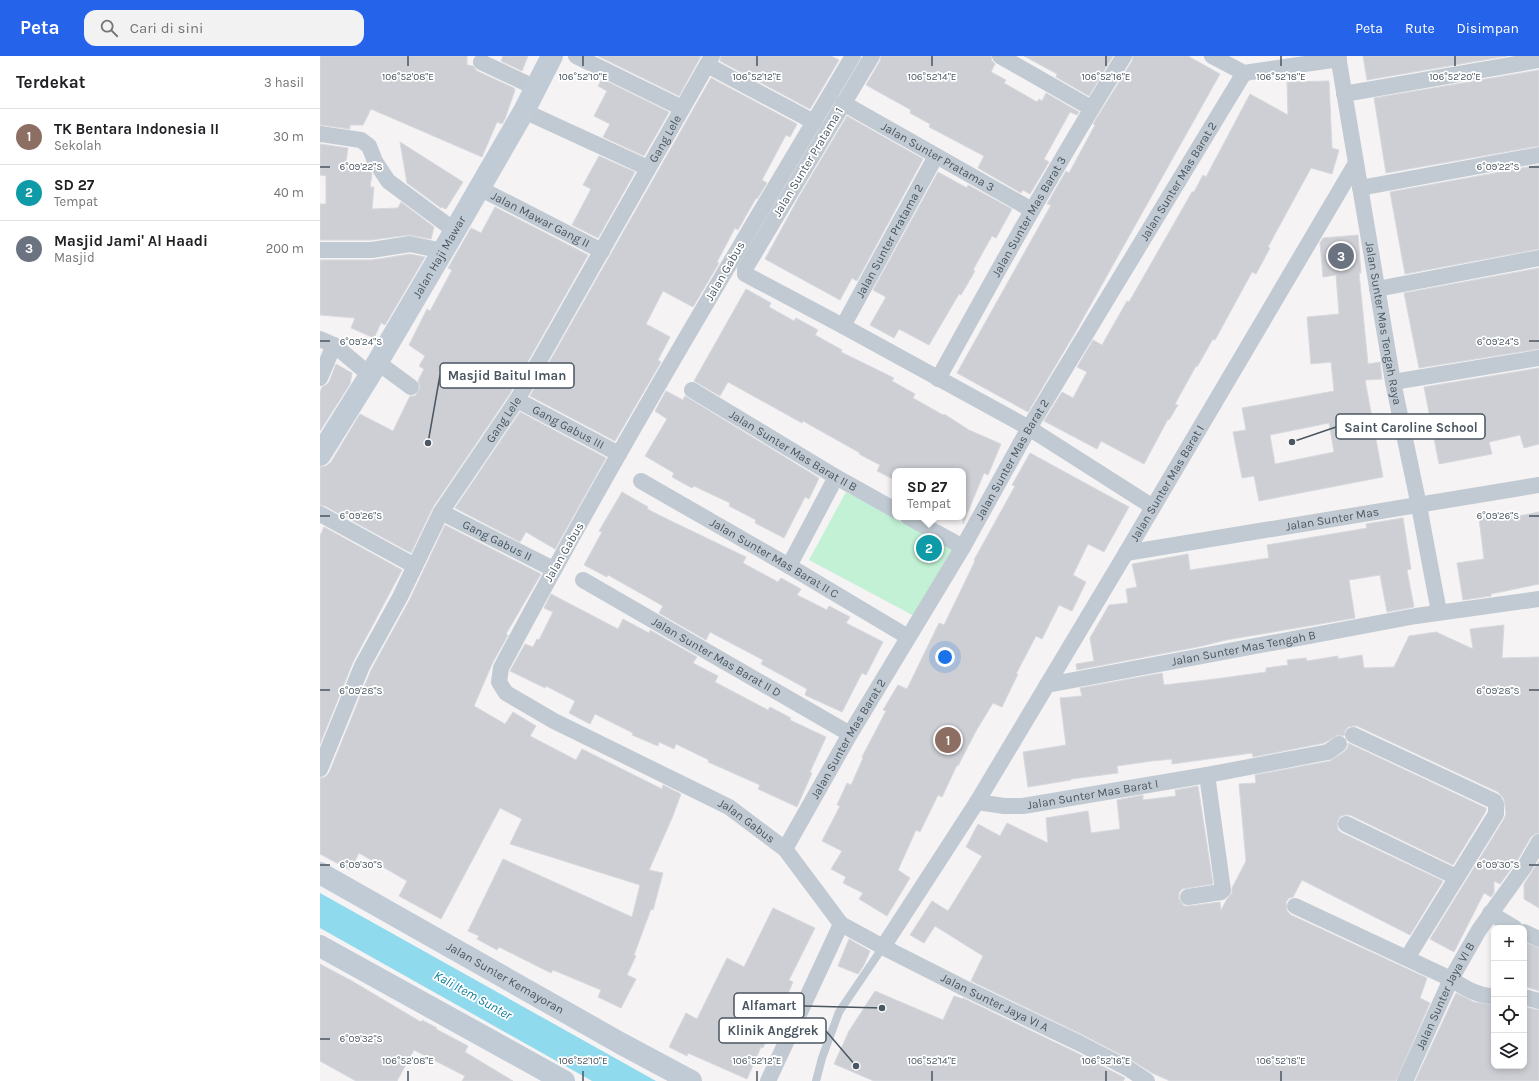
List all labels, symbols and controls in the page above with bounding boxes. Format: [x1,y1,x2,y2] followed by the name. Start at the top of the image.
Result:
[84,10,364,46] search box
[20,17,60,39] text: Peta
[98,17,120,39] icon: search
[130,19,203,37] text: Cari di sini
[1355,20,1383,37] text: Peta
[1405,20,1435,37] text: Rute
[1457,20,1519,37] text: Disimpan
[382,71,434,83] text: 106°52'08"E
[558,71,608,83] text: 106°52'10"E
[733,71,781,83] text: 106°52'12"E
[908,71,956,83] text: 106°52'14"E
[1082,71,1130,83] text: 106°52'16"E
[1256,71,1306,83] text: 106°52'18"E
[1429,71,1481,83] text: 106°52'20"E
[16,72,85,92] text: Terdekat
[264,75,304,90] text: 3 hasil
[770,105,846,219] street label: Jalan Sunter Pratama 1
[646,112,684,165] street label: Gang Lele
[879,119,997,194] street label: Jalan Sunter Pratama 3
[1137,119,1220,243] street label: Jalan Sunter Mas Barat 2
[54,120,219,138] text: TK Bentara Indonesia II
[27,129,31,144] text: 1
[273,129,304,144] text: 30 m
[54,138,102,153] text: Sekolah
[989,154,1069,279] street label: Jalan Sunter Mas Barat 3
[340,161,382,173] text: 6°09'22"S
[1477,161,1519,173] text: 6°09'22"S
[54,176,94,194] text: SD 27
[853,182,926,300] street label: Jalan Sunter Pratama 2
[25,185,33,200] text: 2
[274,185,304,200] text: 40 m
[489,188,592,250] street label: Jalan Mawar Gang II
[54,194,98,209] text: Tempat
[410,213,469,301] street label: Jalan Haji Mawar
[54,232,208,250] text: Masjid Jami' Al Haadi
[702,239,748,303] street label: Jalan Gabus
[25,241,33,256] text: 3
[266,241,304,256] text: 200 m
[1328,241,1354,271] pin: 3
[1362,241,1405,406] street label: Jalan Sunter Mas Tengah Raya
[54,250,95,265] text: Masjid
[340,336,382,348] text: 6°09'24"S
[1477,336,1519,348] text: 6°09'24"S
[440,363,574,388] callout: Masjid Baitul Iman
[448,368,566,383] text: Masjid Baitul Iman
[483,394,524,445] street label: Gang Lele
[972,396,1052,522] street label: Jalan Sunter Mas Barat 2
[530,402,607,452] street label: Gang Gabus III
[727,407,860,494] street label: Jalan Sunter Mas Barat II B
[1336,414,1485,439] callout: Saint Caroline School
[1344,420,1478,435] text: Saint Caroline School
[1127,422,1207,544] street label: Jalan Sunter Mas Barat I
[892,468,966,520] popup
[907,478,947,496] text: SD 27
[907,496,951,511] text: Tempat
[1285,504,1380,534] street label: Jalan Sunter Mas
[340,510,382,522] text: 6°09'26"S
[1477,510,1519,522] text: 6°09'26"S
[708,515,841,601] street label: Jalan Sunter Mas Barat II C
[460,517,534,564] street label: Gang Gabus II
[541,520,587,584] street label: Jalan Gabus
[916,533,942,563] pin: 2
[649,614,784,700] street label: Jalan Sunter Mas Barat II D
[1170,628,1317,669] street label: Jalan Sunter Mas Tengah B
[935,647,955,667] your location
[808,676,889,801] street label: Jalan Sunter Mas Barat 2
[339,685,383,697] text: 6°09'28"S
[1476,685,1520,697] text: 6°09'28"S
[935,725,961,755] pin: 1
[1026,776,1159,812] street label: Jalan Sunter Mas Barat I
[716,796,778,846] street label: Jalan Gabus
[339,859,383,871] text: 6°09'30"S
[1476,859,1520,871] text: 6°09'30"S
[1491,925,1527,1069] map controls
[1491,925,1527,961] button: +
[444,939,567,1017] street label: Jalan Sunter Kemayoran
[1413,940,1478,1052] street label: Jalan Sunter Jaya VI B
[1491,961,1527,997] button: −
[431,967,515,1023] water label: Kali Item Sunter
[939,970,1051,1034] street label: Jalan Sunter Jaya VI A
[734,993,804,1018] callout: Alfamart
[1491,997,1527,1033] button: locate
[742,998,796,1013] text: Alfamart
[719,1018,826,1043] callout: Klinik Anggrek
[727,1023,819,1038] text: Klinik Anggrek
[339,1033,383,1045] text: 6°09'32"S
[1491,1033,1527,1069] button: layers
[382,1055,434,1067] text: 106°52'08"E
[558,1055,608,1067] text: 106°52'10"E
[733,1055,781,1067] text: 106°52'12"E
[908,1055,956,1067] text: 106°52'14"E
[1082,1055,1130,1067] text: 106°52'16"E
[1256,1055,1306,1067] text: 106°52'18"E

